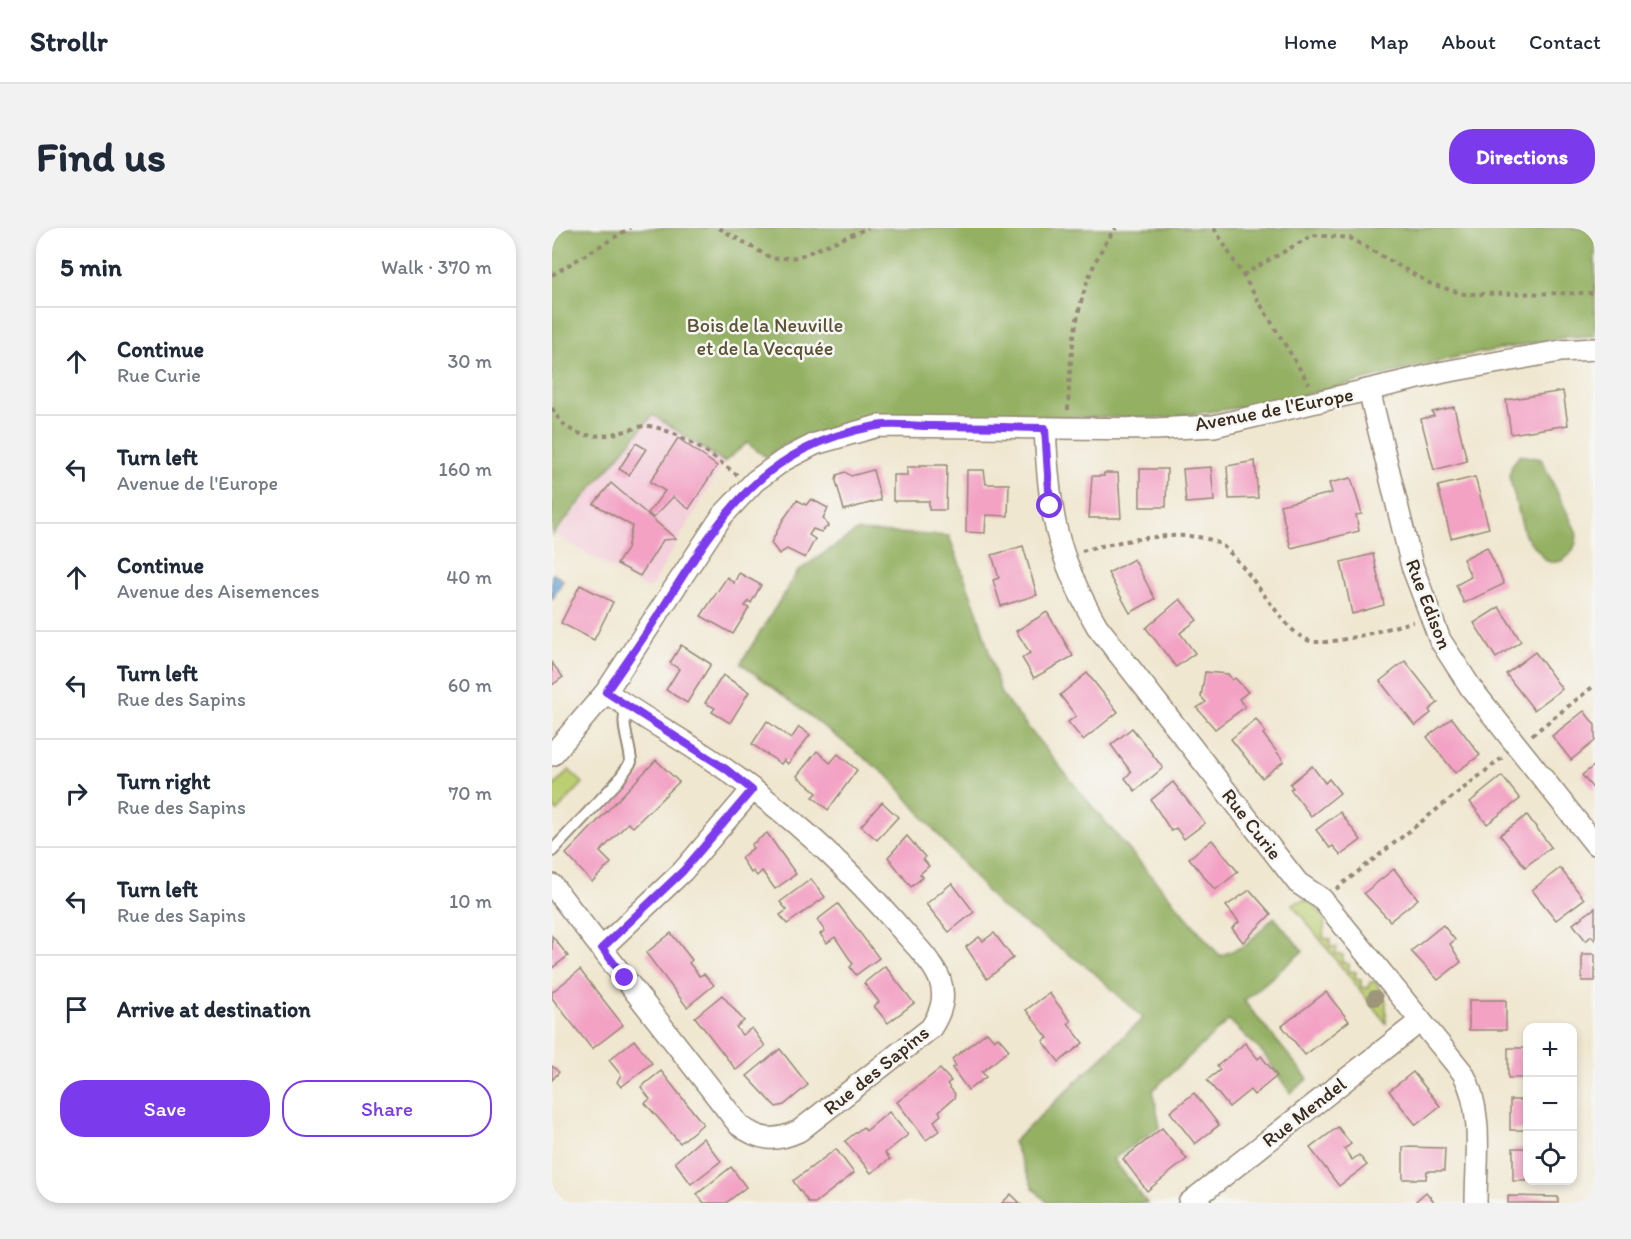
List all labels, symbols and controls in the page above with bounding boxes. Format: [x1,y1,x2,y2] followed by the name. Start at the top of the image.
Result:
[30,24,108,58] text: Strollr
[1284,29,1337,54] text: Home
[1370,29,1409,54] text: Map
[1442,29,1496,54] text: About
[1529,29,1601,54] text: Contact
[1449,129,1595,184] button: Directions
[36,131,166,182] text: Find us
[60,251,122,283] text: 5 min
[381,255,492,279] text: Walk · 370 m
[687,313,843,360] park label: Bois de la Neuville et de la Vecquée
[117,336,204,363] text: Continue
[60,345,93,378] icon: ahead
[447,349,492,373] text: 30 m
[117,363,201,387] text: Rue Curie
[1193,382,1355,436] street label: Avenue de l'Europe
[117,444,198,471] text: Turn left
[60,453,93,486] icon: left
[439,457,492,481] text: 160 m
[117,471,278,495] text: Avenue de l'Europe
[1036,492,1062,518] route start
[117,552,204,579] text: Continue
[1401,555,1457,653] street label: Rue Edison
[60,561,93,594] icon: ahead
[446,565,492,589] text: 40 m
[117,579,320,603] text: Avenue des Aisemences
[117,660,198,687] text: Turn left
[60,669,93,702] icon: left
[448,673,492,697] text: 60 m
[117,687,246,711] text: Rue des Sapins
[117,768,211,795] text: Turn right
[60,777,93,810] icon: right
[448,781,492,805] text: 70 m
[1217,784,1287,864] street label: Rue Curie
[117,795,246,819] text: Rue des Sapins
[117,876,198,903] text: Turn left
[60,885,93,918] icon: left
[449,889,492,913] text: 10 m
[117,903,246,927] text: Rue des Sapins
[611,964,637,990] route end
[60,993,93,1026] icon: arrive
[117,996,311,1023] text: Arrive at destination
[818,1020,934,1120] street label: Rue des Sapins
[1523,1023,1577,1185] map controls
[1523,1023,1577,1077] button: +
[1257,1072,1351,1152] street label: Rue Mendel
[1523,1077,1577,1131] button: −
[60,1080,270,1137] button: Save
[282,1080,492,1137] button: Share
[1523,1131,1577,1185] button: locate

